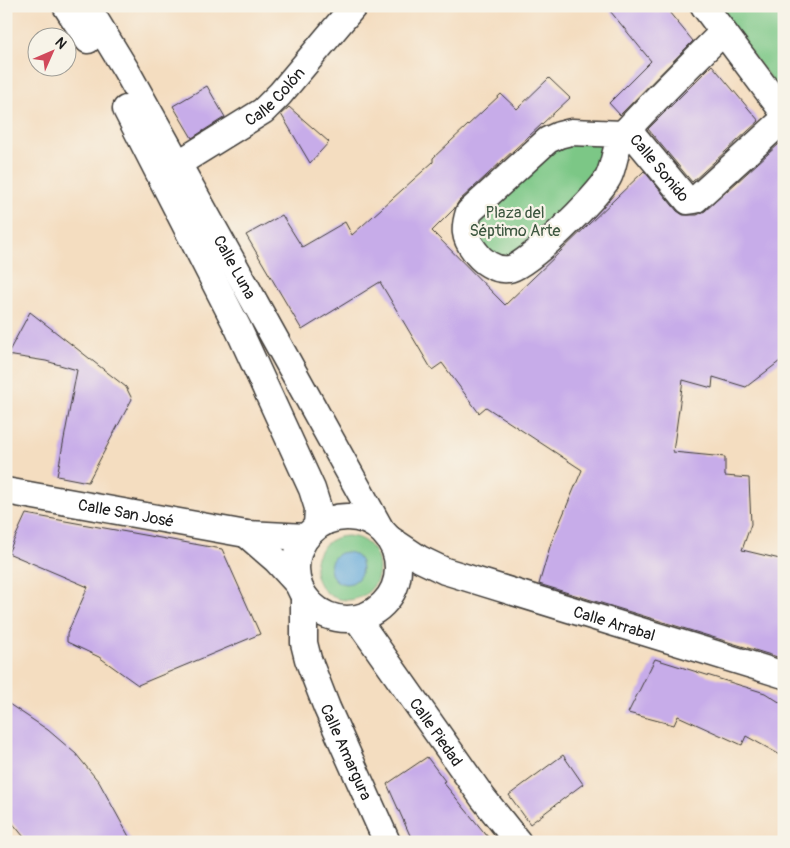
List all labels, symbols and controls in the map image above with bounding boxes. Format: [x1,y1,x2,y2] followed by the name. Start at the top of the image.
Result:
[28,28,78,78] north arrow
[51,34,70,53] text: N
[241,63,309,131] street label: Calle Colón
[625,130,693,206] street label: Calle Sonido
[469,203,561,241] park label: Plaza del Séptimo Arte
[209,232,260,303] street label: Calle Luna
[76,495,175,532] street label: Calle San José
[571,602,658,646] street label: Calle Arrabal
[405,694,467,771] street label: Calle Piedad
[315,701,376,803] street label: Calle Amargura

